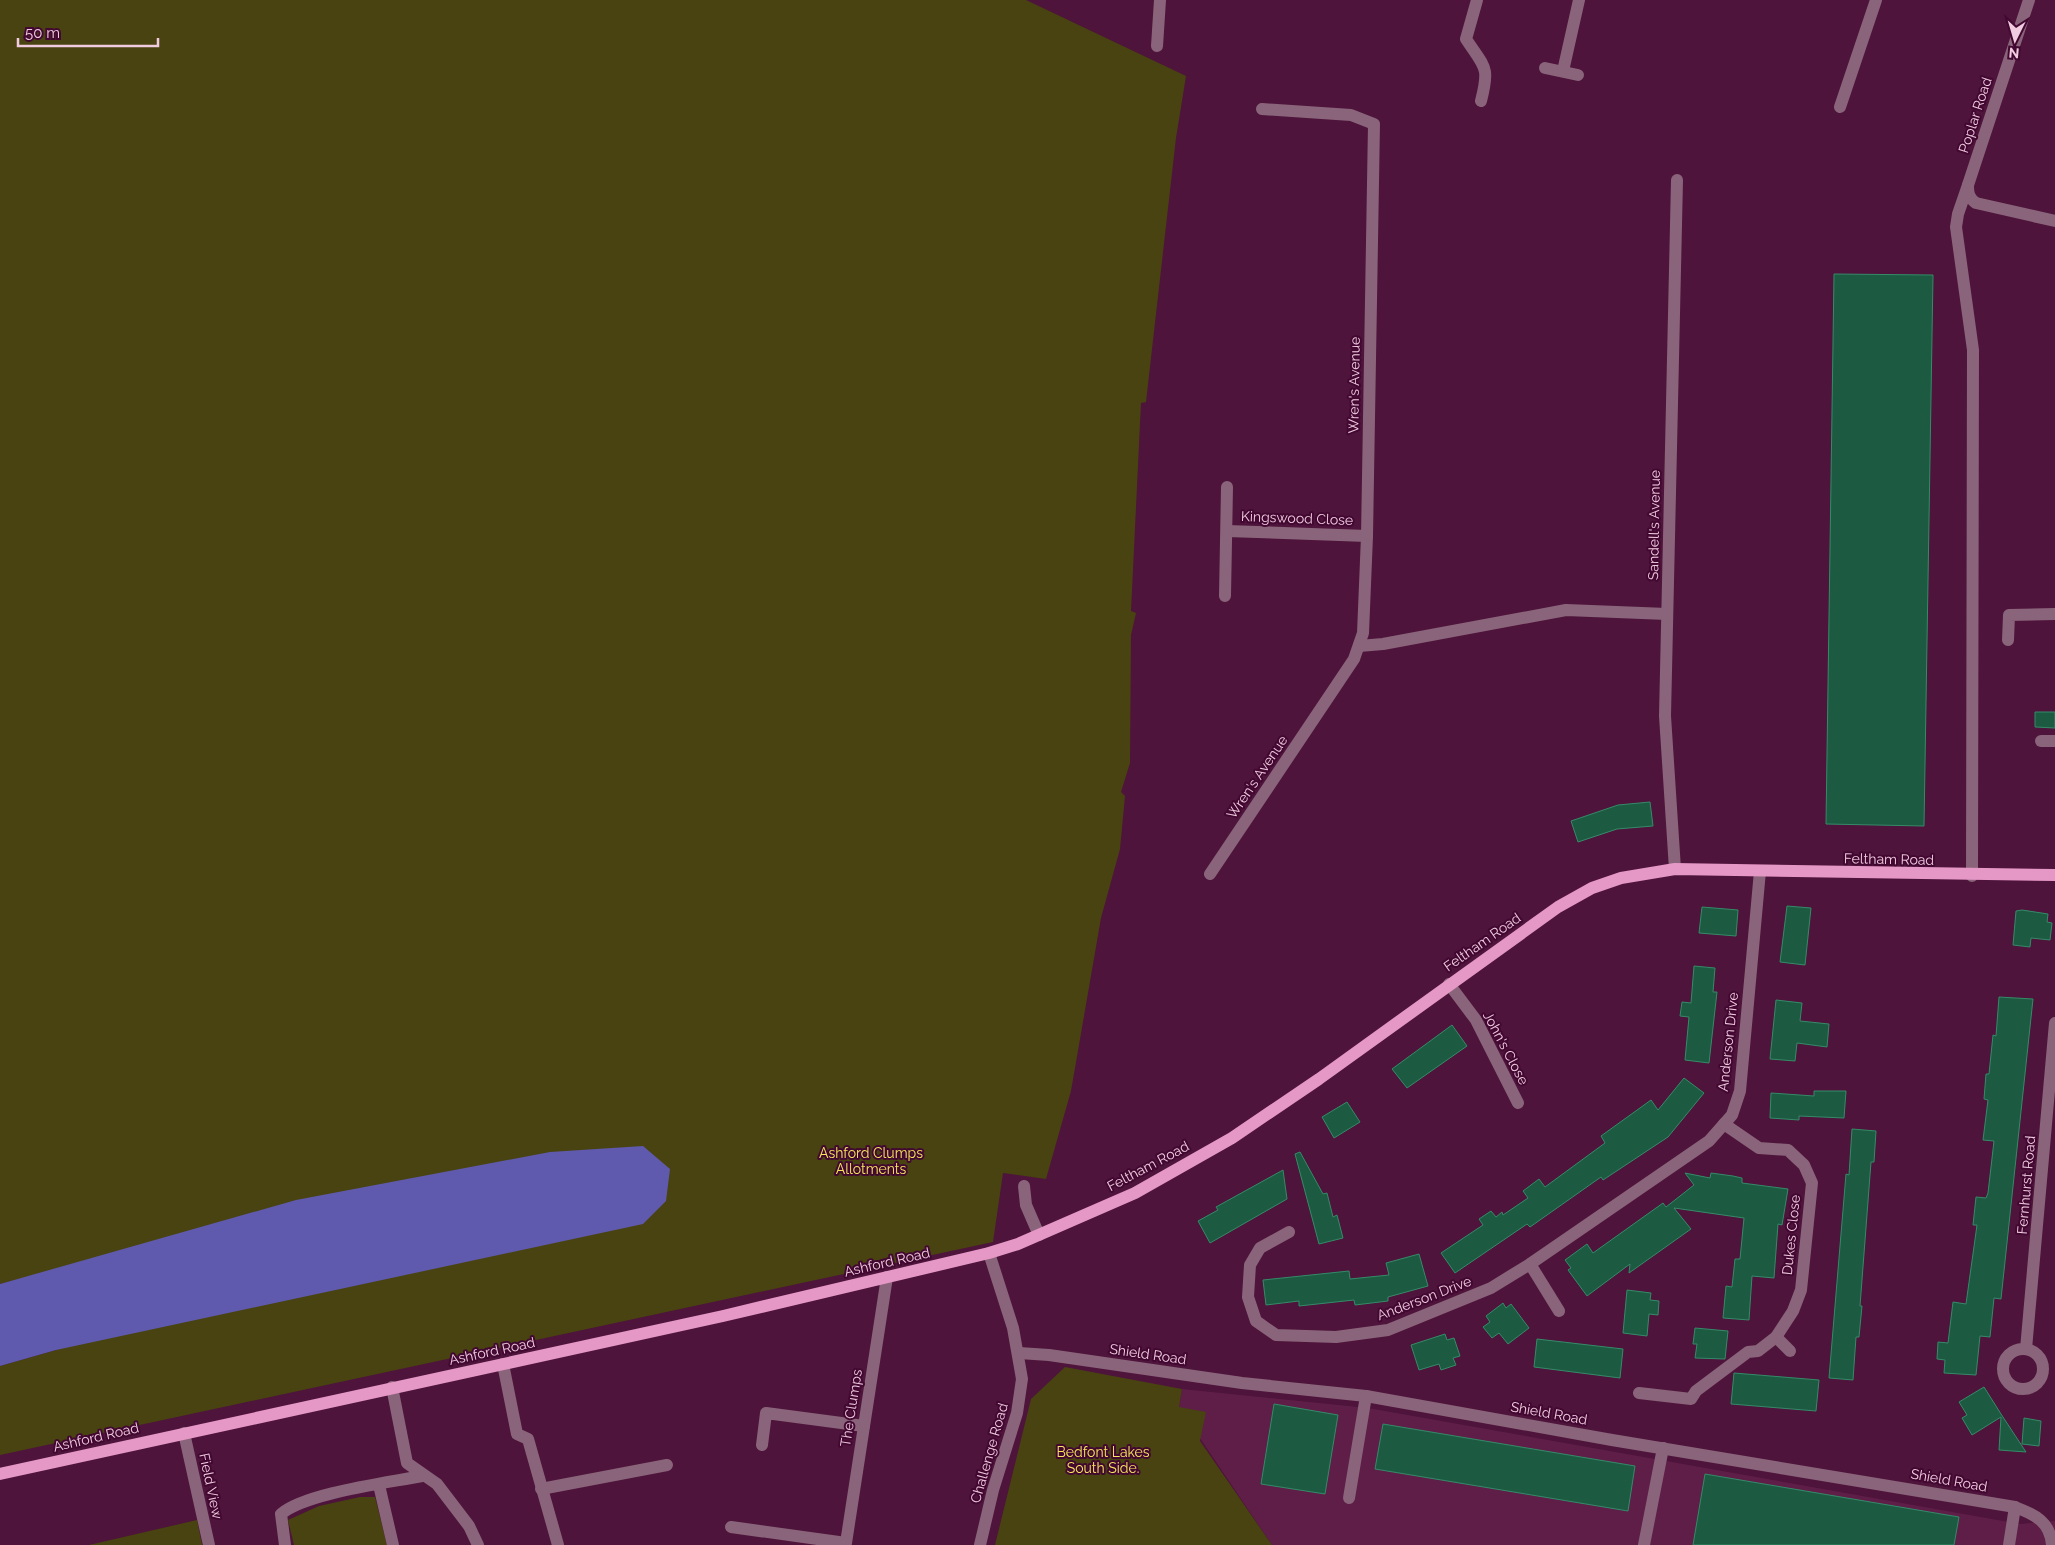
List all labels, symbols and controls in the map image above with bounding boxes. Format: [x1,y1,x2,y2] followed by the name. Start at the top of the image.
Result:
[18,15,158,47] scale bar
[1990,15,2040,65] north arrow
[25,24,60,42] text: 50 m
[2008,45,2020,61] text: N
[1955,75,1995,155] street label: Poplar Road
[1345,337,1363,433] street label: Wren's Avenue
[1645,470,1663,580] street label: Sandell's Avenue
[1241,508,1353,528] street label: Kingswood Close
[1223,732,1291,822] street label: Wren's Avenue
[1844,850,1934,868] street label: Feltham Road
[1440,910,1524,974] street label: Feltham Road
[1715,992,1741,1092] street label: Anderson Drive
[1480,1009,1532,1087] street label: John's Close
[2014,1135,2038,1235] street label: Fernhurst Road
[1104,1138,1192,1194] street label: Feltham Road
[819,1145,923,1177] park label: Ashford Clumps Allotments
[1779,1194,1803,1276] street label: Dukes Close
[843,1244,931,1280] street label: Ashford Road
[1375,1273,1473,1323] street label: Anderson Drive
[448,1334,536,1368] street label: Ashford Road
[1108,1341,1188,1367] street label: Shield Road
[837,1368,865,1448] street label: The Clumps
[1509,1398,1589,1428] street label: Shield Road
[967,1401,1011,1505] street label: Challenge Road
[52,1419,140,1455] street label: Ashford Road
[1056,1444,1150,1476] park label: Bedfont Lakes South Side.
[196,1452,226,1521] street label: Field View
[1909,1465,1989,1495] street label: Shield Road

